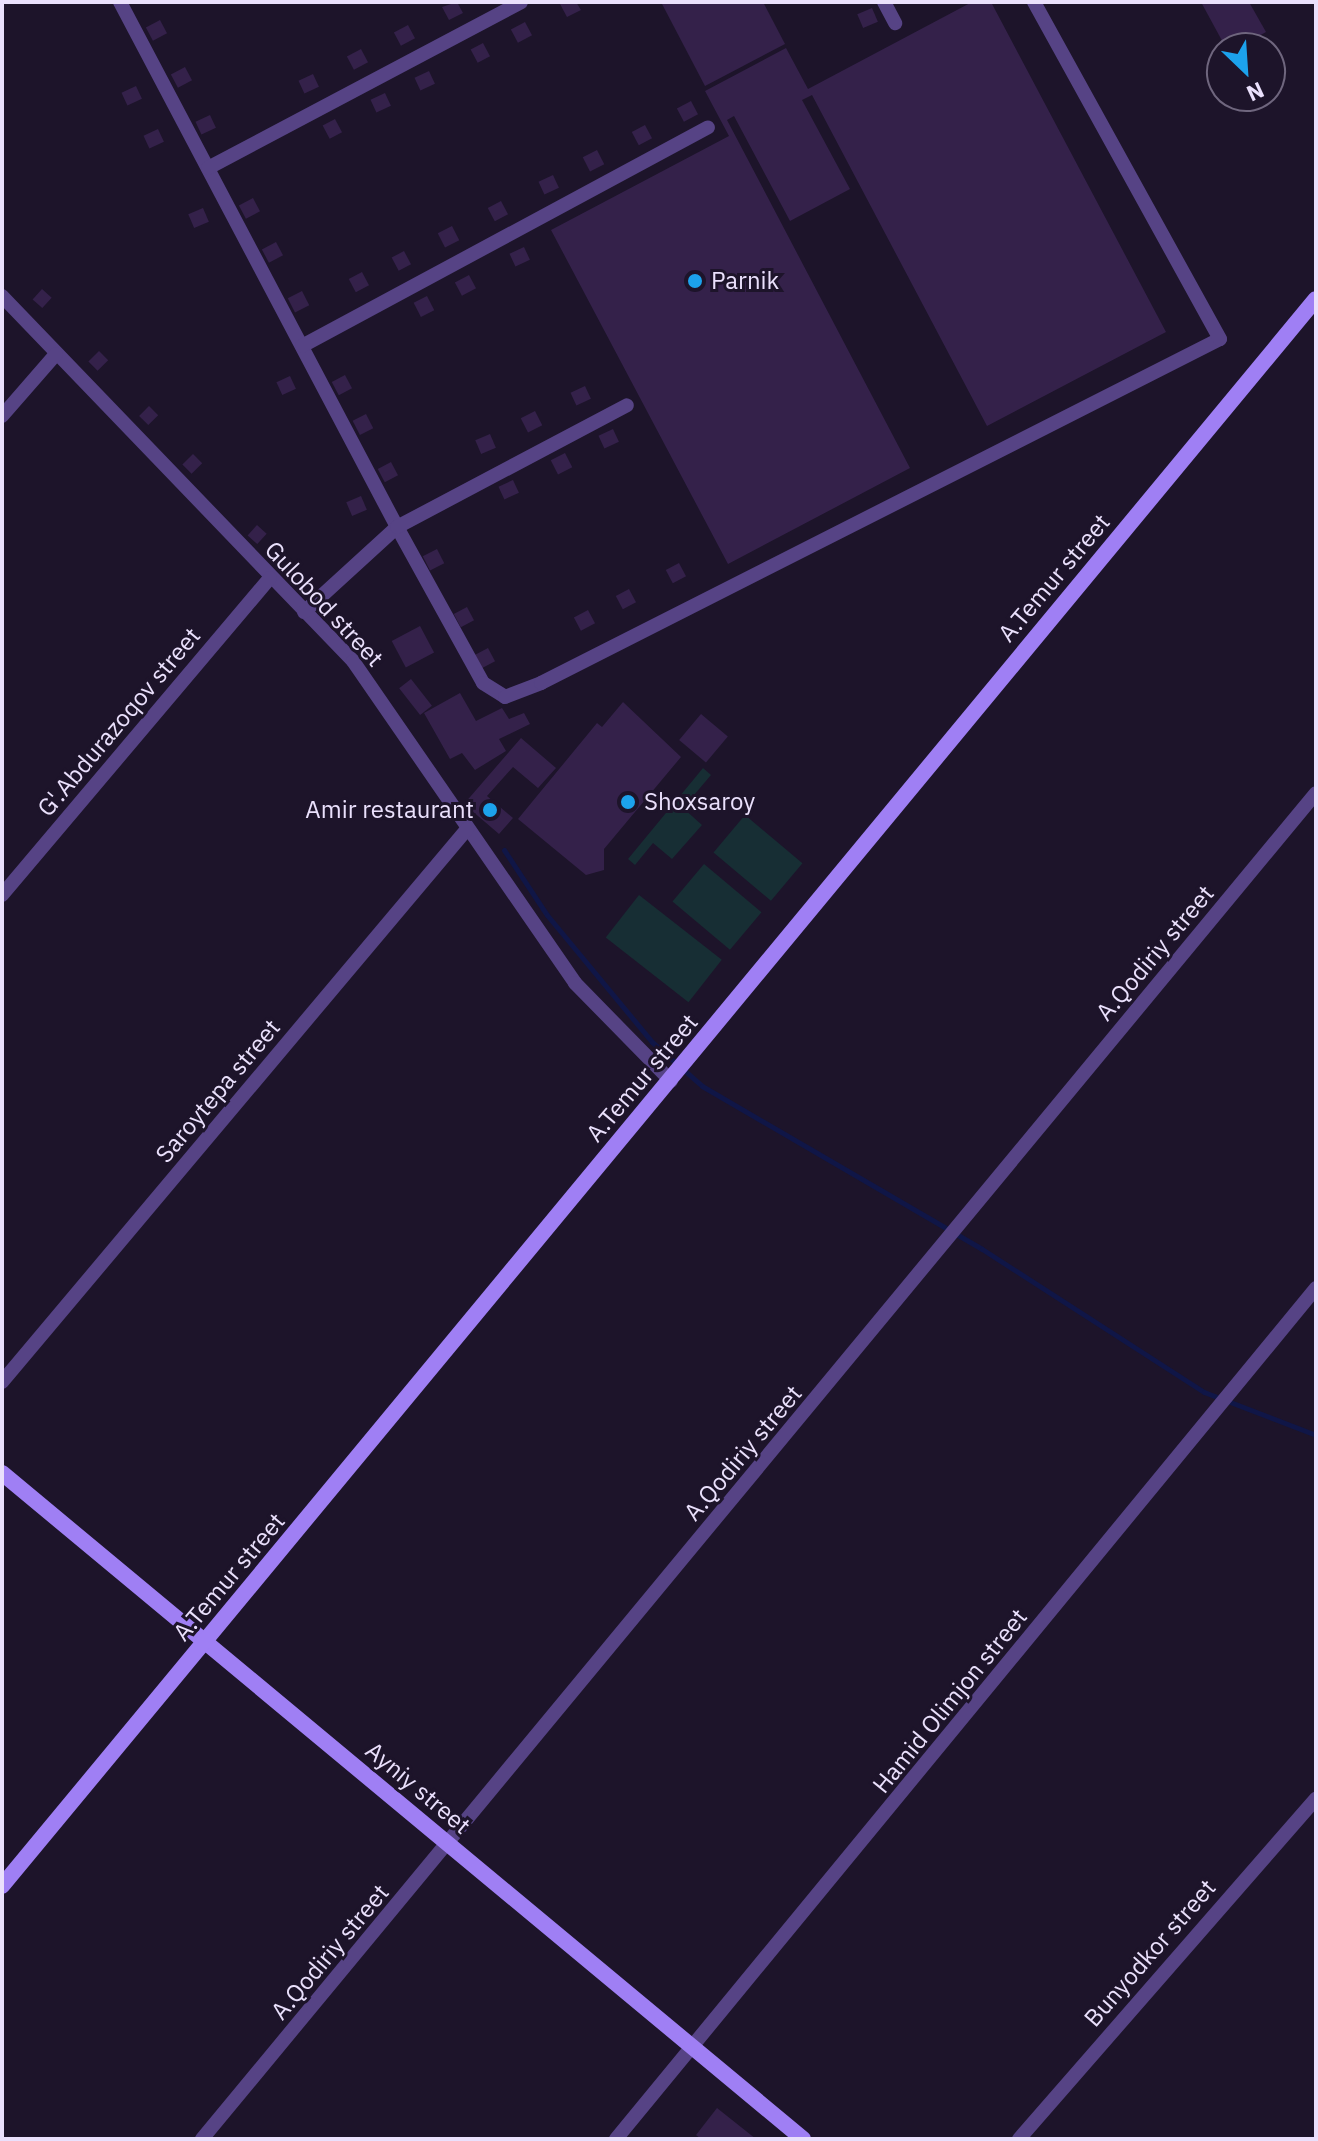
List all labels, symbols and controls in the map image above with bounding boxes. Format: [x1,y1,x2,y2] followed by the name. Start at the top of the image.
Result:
[1206,32,1286,112] north arrow
[1242,76,1269,109] text: N
[711,267,779,295] place label: Parnik
[686,272,704,290] marker: Parnik
[992,508,1116,648] street label: A.Temur street
[259,535,389,673] street label: Gulobod street
[32,622,206,822] street label: G'.Abdurazoqov street
[644,788,755,816] place label: Shoxsaroy
[619,793,637,811] marker: Shoxsaroy
[305,796,474,824] place label: Amir restaurant
[481,801,499,819] marker: Amir restaurant
[1090,879,1220,1027] street label: A.Qodiriy street
[580,1008,704,1148] street label: A.Temur street
[150,1014,286,1168] street label: Saroytepa street
[678,1379,808,1527] street label: A.Qodiriy street
[167,1507,291,1647] street label: A.Temur street
[867,1603,1033,1799] street label: Hamid Olimjon street
[360,1736,476,1840] street label: Ayniy street
[1078,1874,1222,2032] street label: Bunyodkor street
[265,1878,395,2026] street label: A.Qodiriy street

